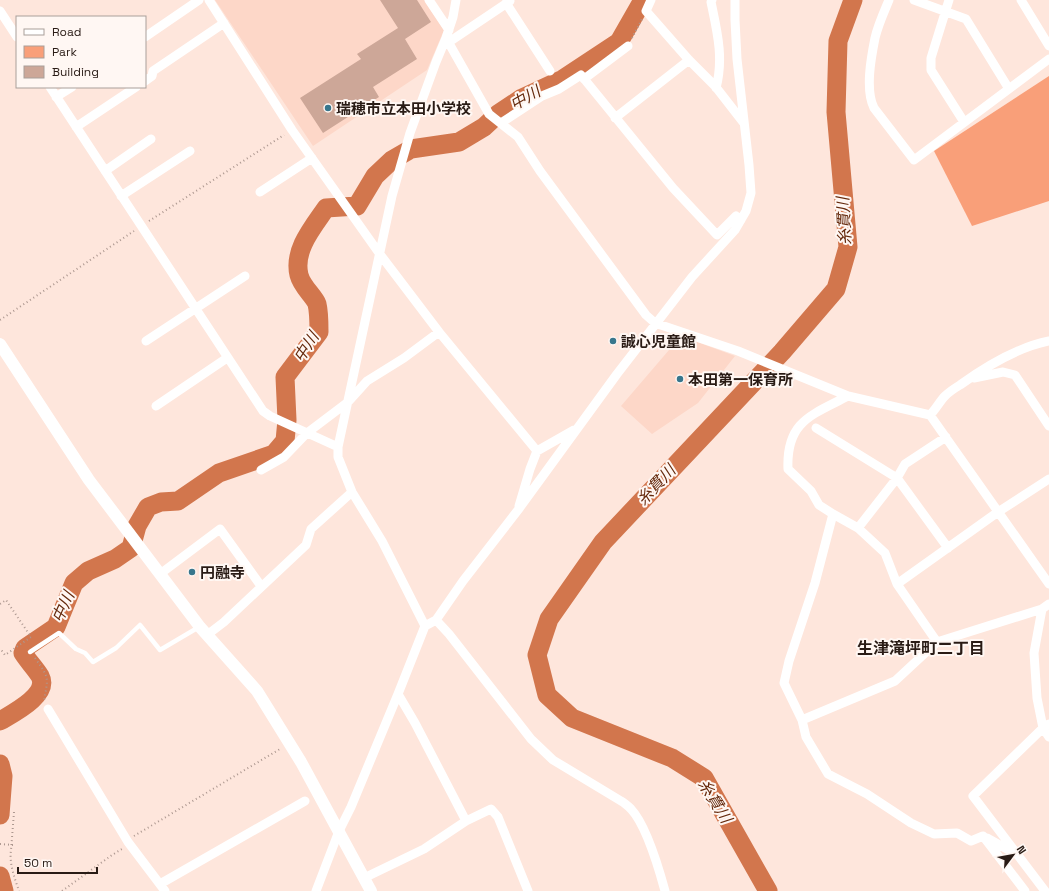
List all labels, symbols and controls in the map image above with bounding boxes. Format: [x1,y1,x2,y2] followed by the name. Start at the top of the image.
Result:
[16,16,146,88] legend
[52,24,81,40] text: Road
[52,44,77,60] text: Park
[52,64,99,80] text: Building
[506,80,546,115] water label: 中川
[336,99,471,118] place label: 瑞穂市立本田小学校
[323,103,333,113] marker: 瑞穂市立本田小学校
[832,194,856,246] water label: 糸貫川
[288,326,325,366] water label: 中川
[621,332,696,351] place label: 誠心児童館
[608,336,618,346] marker: 誠心児童館
[688,370,793,389] place label: 本田第一保育所
[675,374,685,384] marker: 本田第一保育所
[632,459,681,510] water label: 糸貫川
[200,563,245,582] place label: 円融寺
[187,567,197,577] marker: 円融寺
[47,586,80,626] water label: 中川
[857,638,985,659] district label: 生津滝坪町二丁目
[693,775,738,829] water label: 糸貫川
[993,835,1033,875] north arrow
[1014,843,1029,857] text: N
[18,849,97,875] scale bar
[24,855,52,871] text: 50 m

